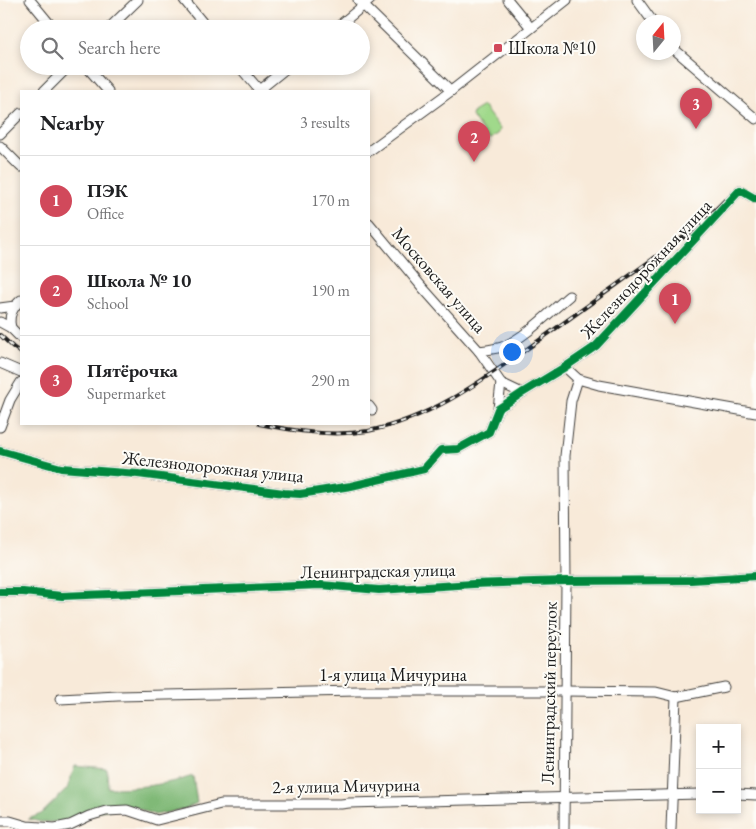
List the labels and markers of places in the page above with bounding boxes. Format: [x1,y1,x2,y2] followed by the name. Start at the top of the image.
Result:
[508,36,596,59] place label: Школа №10
[492,42,504,54] marker: Школа №10
[680,88,712,129] pin: 3
[458,121,490,162] pin: 2
[659,283,691,324] pin: 1

